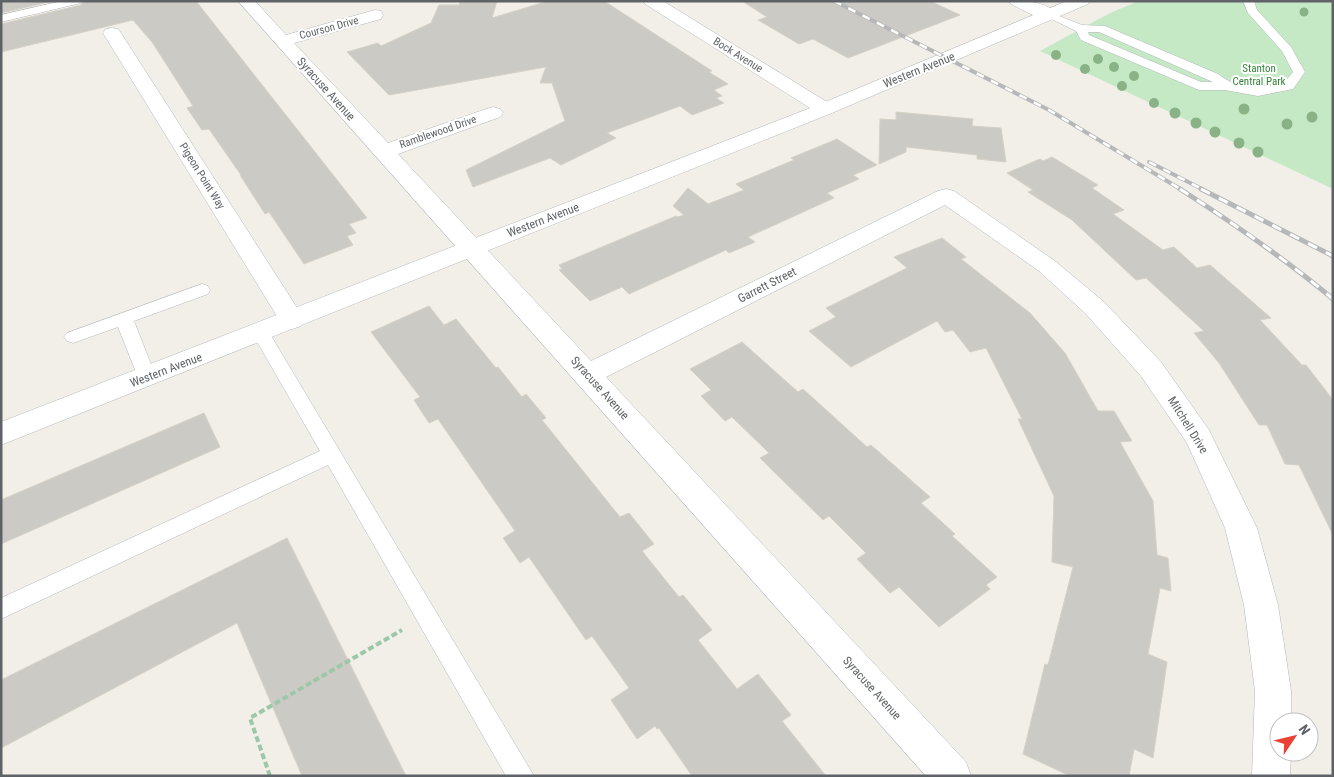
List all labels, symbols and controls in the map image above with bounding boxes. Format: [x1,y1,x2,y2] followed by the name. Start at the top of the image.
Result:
[298,14,360,42] street label: Courson Drive
[711,35,765,75] street label: Bock Avenue
[881,49,957,91] street label: Western Avenue
[294,55,358,124] street label: Syracuse Avenue
[1232,62,1286,88] park label: Stanton Central Park
[398,113,478,151] street label: Ramblewood Drive
[176,140,228,212] street label: Pigeon Point Way
[505,200,581,240] street label: Western Avenue
[735,264,799,306] street label: Garrett Street
[128,350,204,390] street label: Western Avenue
[568,354,632,423] street label: Syracuse Avenue
[1165,394,1211,456] street label: Mitchell Drive
[840,654,904,723] street label: Syracuse Avenue
[1269,712,1319,762] north arrow
[1296,721,1314,738] text: N

